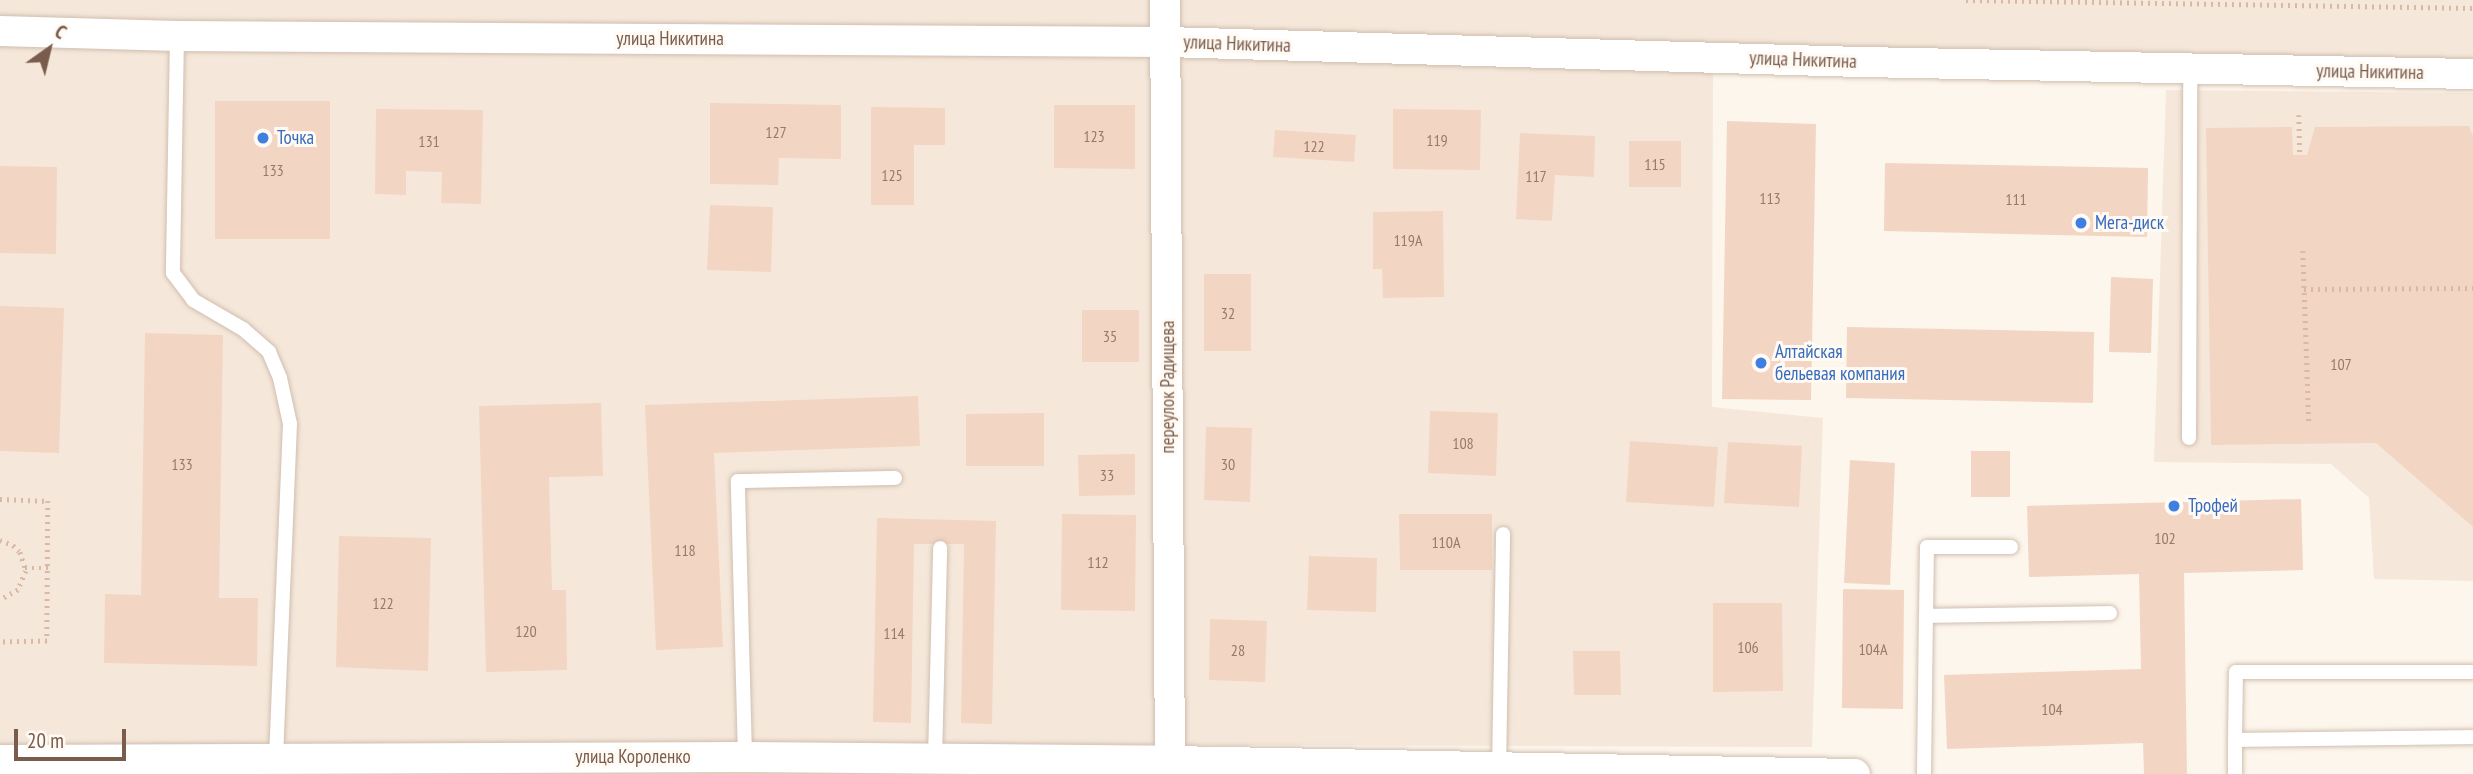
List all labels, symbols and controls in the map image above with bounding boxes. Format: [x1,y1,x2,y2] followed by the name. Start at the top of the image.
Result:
[14,14,84,84] north arrow
[50,19,71,44] text: С
[616,28,724,50] street label: улица Никитина
[1183,31,1291,57] street label: улица Никитина
[1749,47,1857,73] street label: улица Никитина
[2316,60,2424,84] street label: улица Никитина
[765,122,787,142] house number: 127
[1083,126,1105,146] house number: 123
[277,127,314,149] place label: Точка
[255,130,271,146] marker: Точка
[1426,130,1448,150] house number: 119
[418,131,440,151] house number: 131
[1303,136,1325,156] house number: 122
[1644,154,1666,174] house number: 115
[262,160,284,180] house number: 133
[881,165,903,185] house number: 125
[1525,166,1547,186] house number: 117
[1759,188,1781,208] house number: 113
[2005,189,2027,209] house number: 111
[2095,212,2164,234] place label: Мега-диск
[2073,215,2089,231] marker: Мега-диск
[1393,230,1423,250] house number: 119А
[1221,303,1235,323] house number: 32
[1157,320,1179,454] street label: переулок Радищева
[1103,326,1117,346] house number: 35
[1775,341,1905,385] place label: Алтайская бельевая компания
[2330,354,2352,374] house number: 107
[1753,355,1769,371] marker: Алтайская бельевая компания
[1452,433,1474,453] house number: 108
[171,454,193,474] house number: 133
[1221,454,1235,474] house number: 30
[1100,465,1114,485] house number: 33
[2188,495,2238,517] place label: Трофей
[2166,498,2182,514] marker: Трофей
[2154,528,2176,548] house number: 102
[1431,532,1461,552] house number: 110А
[674,540,696,560] house number: 118
[1087,552,1109,572] house number: 112
[372,593,394,613] house number: 122
[515,621,537,641] house number: 120
[883,623,905,643] house number: 114
[1737,637,1759,657] house number: 106
[1858,639,1888,659] house number: 104А
[1231,640,1245,660] house number: 28
[2041,699,2063,719] house number: 104
[18,714,130,758] scale bar
[27,727,64,754] text: 20 m
[575,746,691,768] street label: улица Короленко

